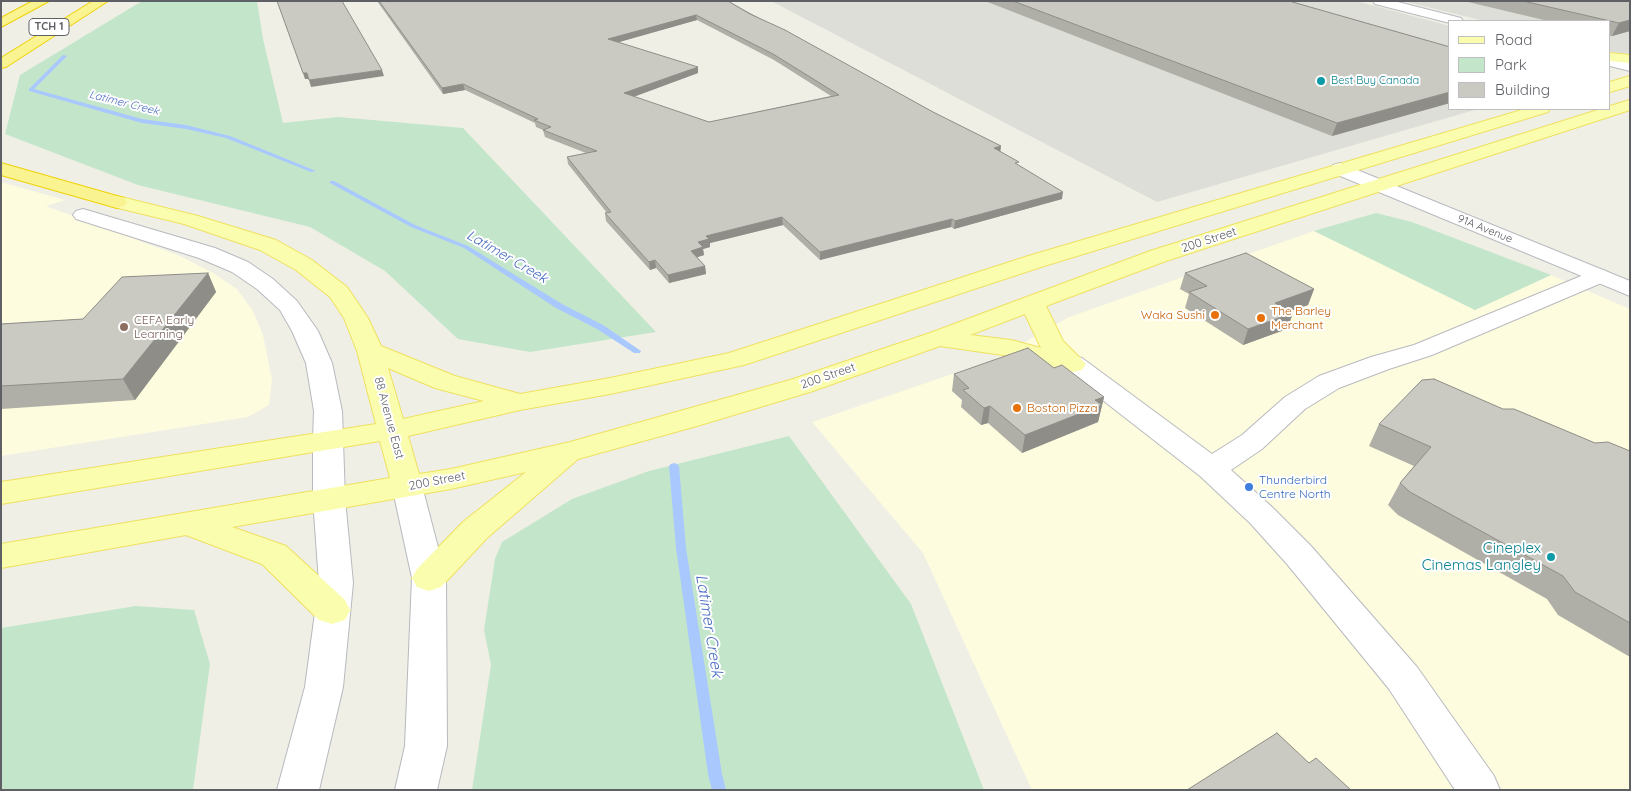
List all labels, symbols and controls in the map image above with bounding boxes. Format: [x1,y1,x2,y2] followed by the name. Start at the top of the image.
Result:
[29,18,69,36] road number: TCH 1
[1448,20,1611,110] legend
[1495,30,1532,49] text: Road
[1495,55,1527,74] text: Park
[1331,74,1419,88] place label: Best Buy Canada
[1315,75,1327,87] marker: Best Buy Canada
[1495,80,1550,99] text: Building
[88,88,160,118] water label: Latimer Creek
[1456,212,1514,246] street label: 91A Avenue
[1180,224,1238,256] street label: 200 Street
[463,227,551,287] water label: Latimer Creek
[1271,304,1331,332] place label: The Barley Merchant
[1141,308,1205,322] place label: Waka Sushi
[1209,309,1221,321] marker: Waka Sushi
[1255,312,1267,324] marker: The Barley Merchant
[134,313,194,341] place label: CEFA Early Learning
[118,321,130,333] marker: CEFA Early Learning
[799,360,857,392] street label: 200 Street
[371,375,407,461] street label: 88 Avenue East
[1027,401,1098,415] place label: Boston Pizza
[1011,402,1023,414] marker: Boston Pizza
[408,468,466,494] street label: 200 Street
[1259,473,1331,501] place label: Thunderbird Centre North
[1243,481,1255,493] marker: Thunderbird Centre North
[1422,539,1541,574] place label: Cineplex Cinemas Langley
[1545,551,1557,563] marker: Cineplex Cinemas Langley
[691,573,727,679] water label: Latimer Creek

